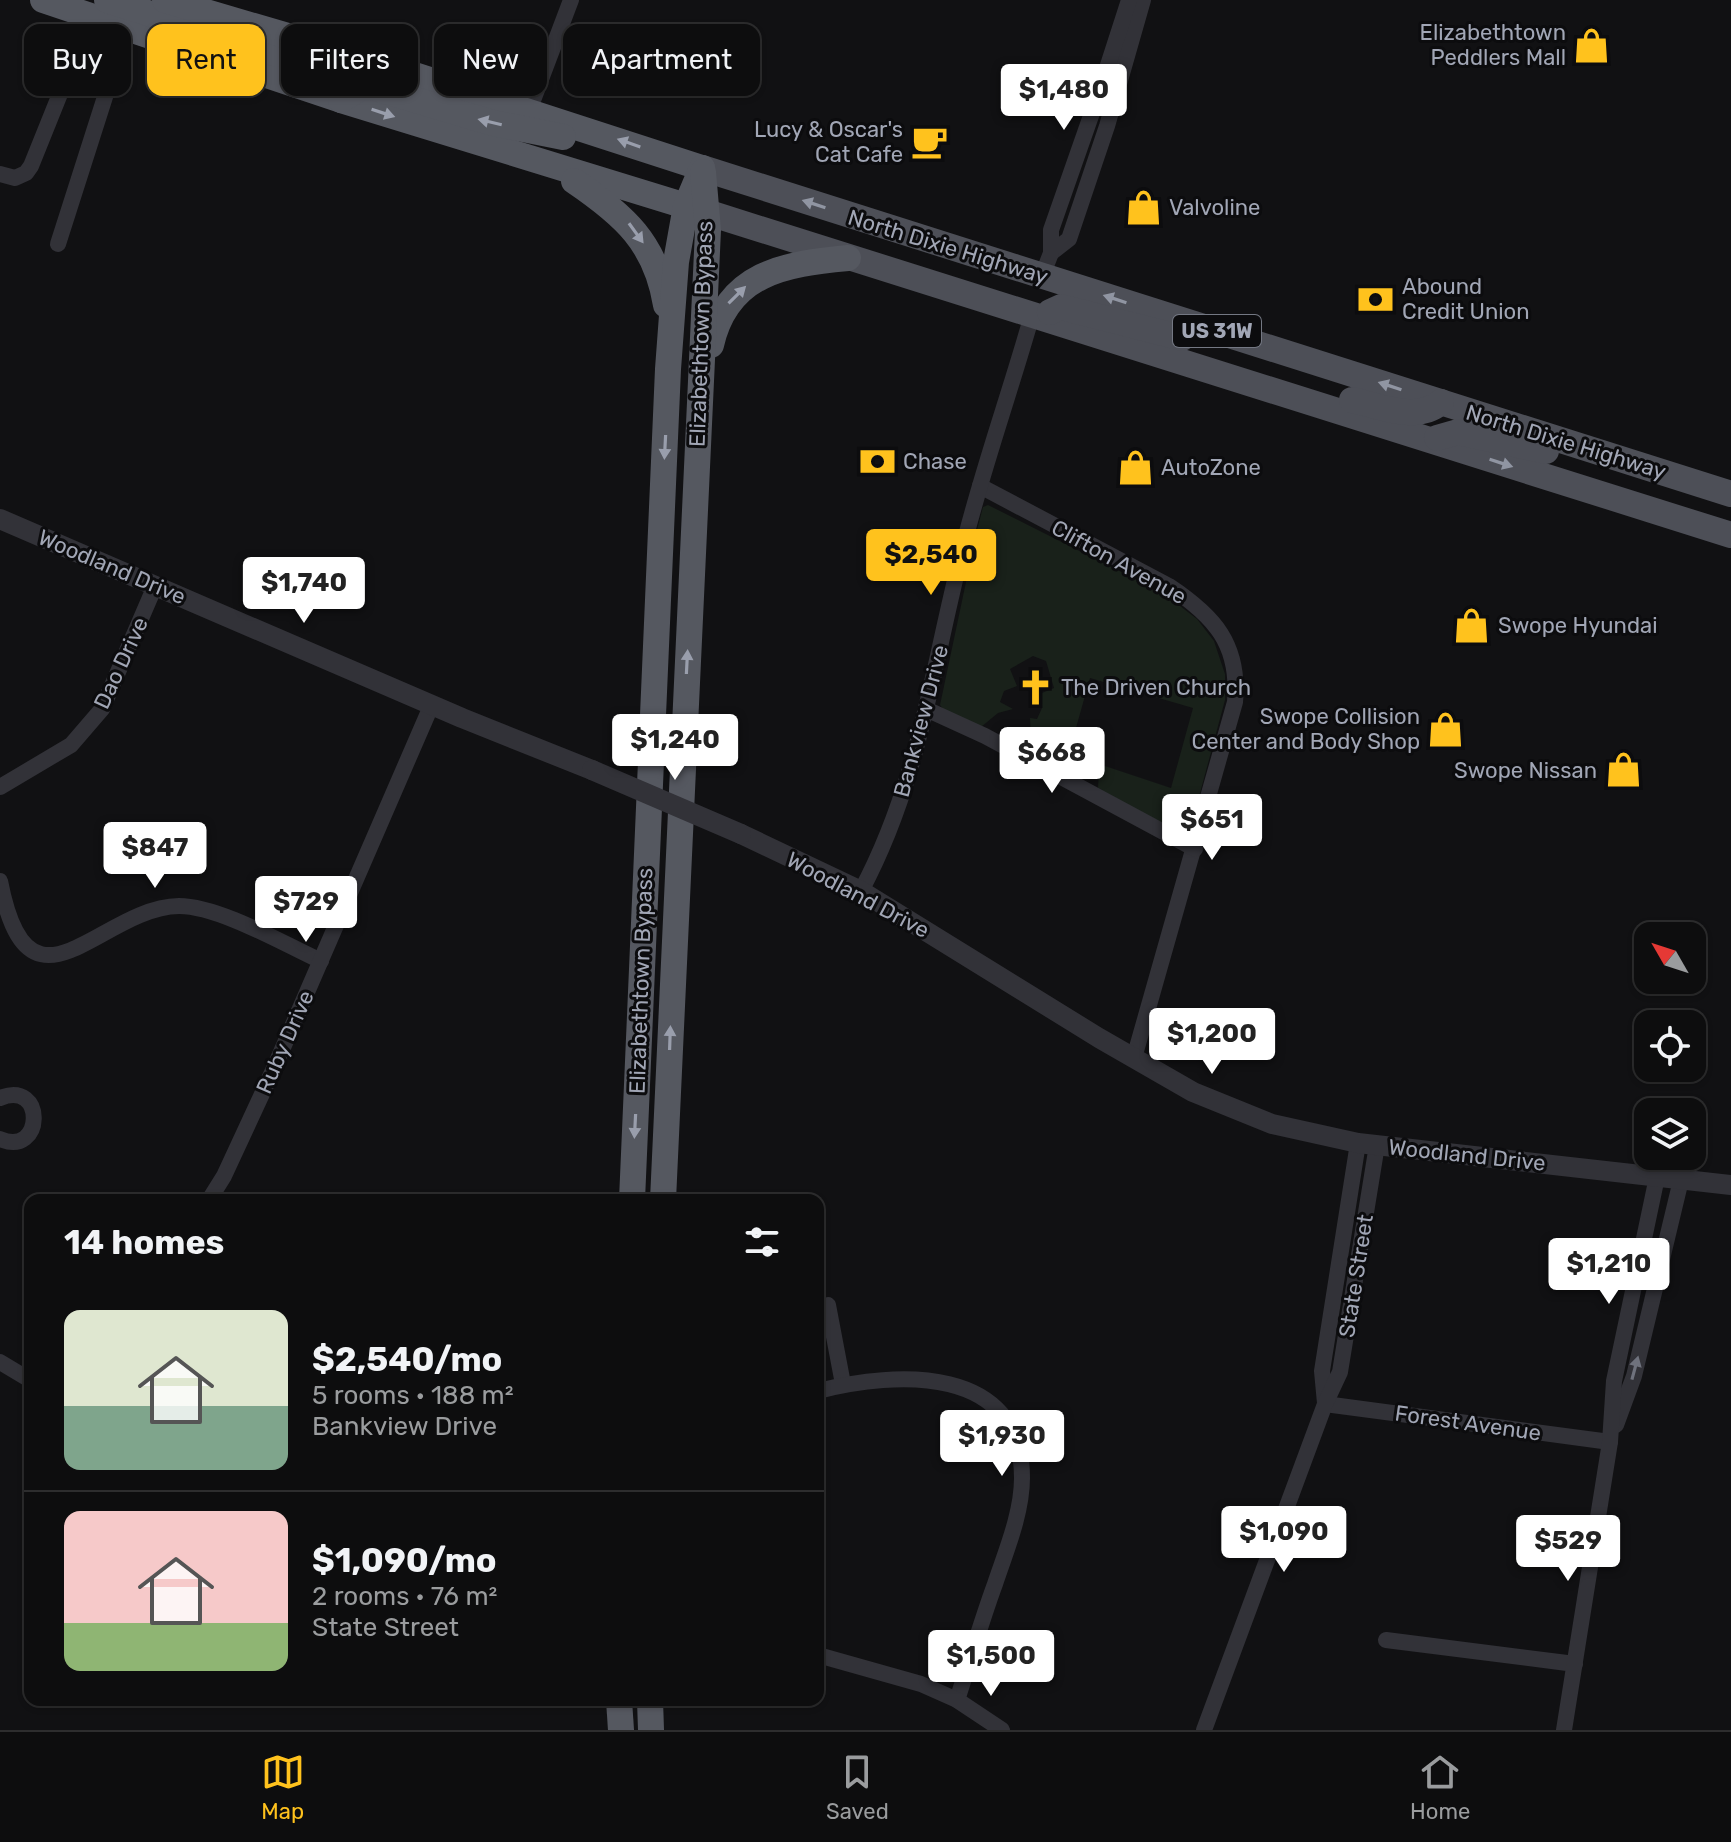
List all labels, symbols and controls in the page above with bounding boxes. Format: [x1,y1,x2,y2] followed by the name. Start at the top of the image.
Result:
[1420,19,1566,71] place label: Elizabethtown Peddlers Mall
[24,24,131,96] chip: Buy
[147,24,265,96] chip: Rent
[281,24,418,96] chip: Filters
[434,24,547,96] chip: New
[563,24,760,96] chip: Apartment
[1573,26,1611,64] shop icon: Elizabethtown Peddlers Mall
[999,64,1129,132] pin: $1,480
[1019,74,1109,105] text: $1,480
[371,107,395,120] one-way arrow
[478,115,503,127] one-way arrow
[754,116,903,168] place label: Lucy & Oscar's Cat Cafe
[910,123,948,161] cafe icon: Lucy & Oscar's Cat Cafe
[616,137,640,149] one-way arrow
[1124,188,1162,226] shop icon: Valvoline
[1169,194,1260,221] place label: Valvoline
[801,198,825,210] one-way arrow
[845,204,1051,290] street label: North Dixie Highway
[684,220,718,448] street label: Elizabethtown Bypass
[628,223,644,244] one-way arrow
[1402,273,1530,325] place label: Abound Credit Union
[1357,280,1395,318] bank icon: Abound Credit Union
[727,286,746,305] one-way arrow
[1103,292,1127,305] one-way arrow
[1173,315,1261,347] road number: US 31W
[1377,379,1401,392] one-way arrow
[1463,399,1669,485] street label: North Dixie Highway
[659,435,672,460] one-way arrow
[858,442,896,480] bank icon: Chase
[903,448,967,475] place label: Chase
[1116,448,1154,486] shop icon: AutoZone
[1161,454,1261,481] place label: AutoZone
[1489,457,1513,470] one-way arrow
[1047,514,1191,610] street label: Clifton Avenue
[34,524,190,610] street label: Woodland Drive
[866,529,996,597] pin: $2,540
[884,539,978,570] text: $2,540
[239,557,369,625] pin: $1,740
[261,567,347,598] text: $1,740
[1453,606,1491,644] shop icon: Swope Hyundai
[1498,612,1657,639] place label: Swope Hyundai
[88,613,154,713] street label: Dao Drive
[888,642,954,800] street label: Bankview Drive
[681,649,694,674] one-way arrow
[1016,668,1054,706] church icon: The Driven Church
[1061,674,1251,701] place label: The Driven Church
[1192,703,1420,755] place label: Swope Collision Center and Body Shop
[1427,710,1465,748] shop icon: Swope Collision Center and Body Shop
[610,714,740,782] pin: $1,240
[630,724,720,755] text: $1,240
[1005,727,1099,795] pin: $668
[1018,737,1086,768] text: $668
[1604,751,1642,789] shop icon: Swope Nissan
[1454,757,1597,784] place label: Swope Nissan
[1165,794,1259,862] pin: $651
[1180,804,1244,835] text: $651
[108,822,202,890] pin: $847
[122,832,189,863] text: $847
[782,846,934,944] street label: Woodland Drive
[624,867,658,1095] street label: Elizabethtown Bypass
[259,876,353,944] pin: $729
[273,886,339,917] text: $729
[1634,922,1706,994] north arrow
[1634,922,1706,1170] map controls
[250,986,320,1098] street label: Ruby Drive
[1147,1008,1277,1076] pin: $1,200
[1634,1010,1706,1082] button: locate
[1167,1018,1257,1049] text: $1,200
[664,1025,677,1050] one-way arrow
[1634,1098,1706,1170] button: layers
[628,1114,641,1139] one-way arrow
[1387,1133,1547,1177] street label: Woodland Drive
[1333,1212,1379,1339] street label: State Street
[740,1220,784,1264] icon: filters
[64,1222,224,1263] text: 14 homes
[1544,1238,1674,1306] pin: $1,210
[1566,1248,1652,1279] text: $1,210
[312,1339,502,1380] text: $2,540/mo
[128,1342,224,1438] icon: home
[1630,1356,1642,1381] one-way arrow
[312,1380,514,1411] text: 5 rooms · 188 m²
[1393,1399,1543,1447] street label: Forest Avenue
[937,1410,1067,1478] pin: $1,930
[312,1411,497,1442] text: Bankview Drive
[958,1420,1046,1451] text: $1,930
[1219,1506,1349,1574] pin: $1,090
[1521,1515,1615,1583] pin: $529
[1239,1516,1329,1547] text: $1,090
[1534,1525,1602,1556] text: $529
[312,1540,497,1581] text: $1,090/mo
[128,1543,224,1639] icon: home
[312,1581,497,1612] text: 2 rooms · 76 m²
[312,1612,459,1643] text: State Street
[926,1630,1056,1698] pin: $1,500
[946,1640,1036,1671] text: $1,500
[261,1750,305,1825] tab: Map
[826,1750,889,1825] tab: Saved
[1410,1750,1470,1825] tab: Home

